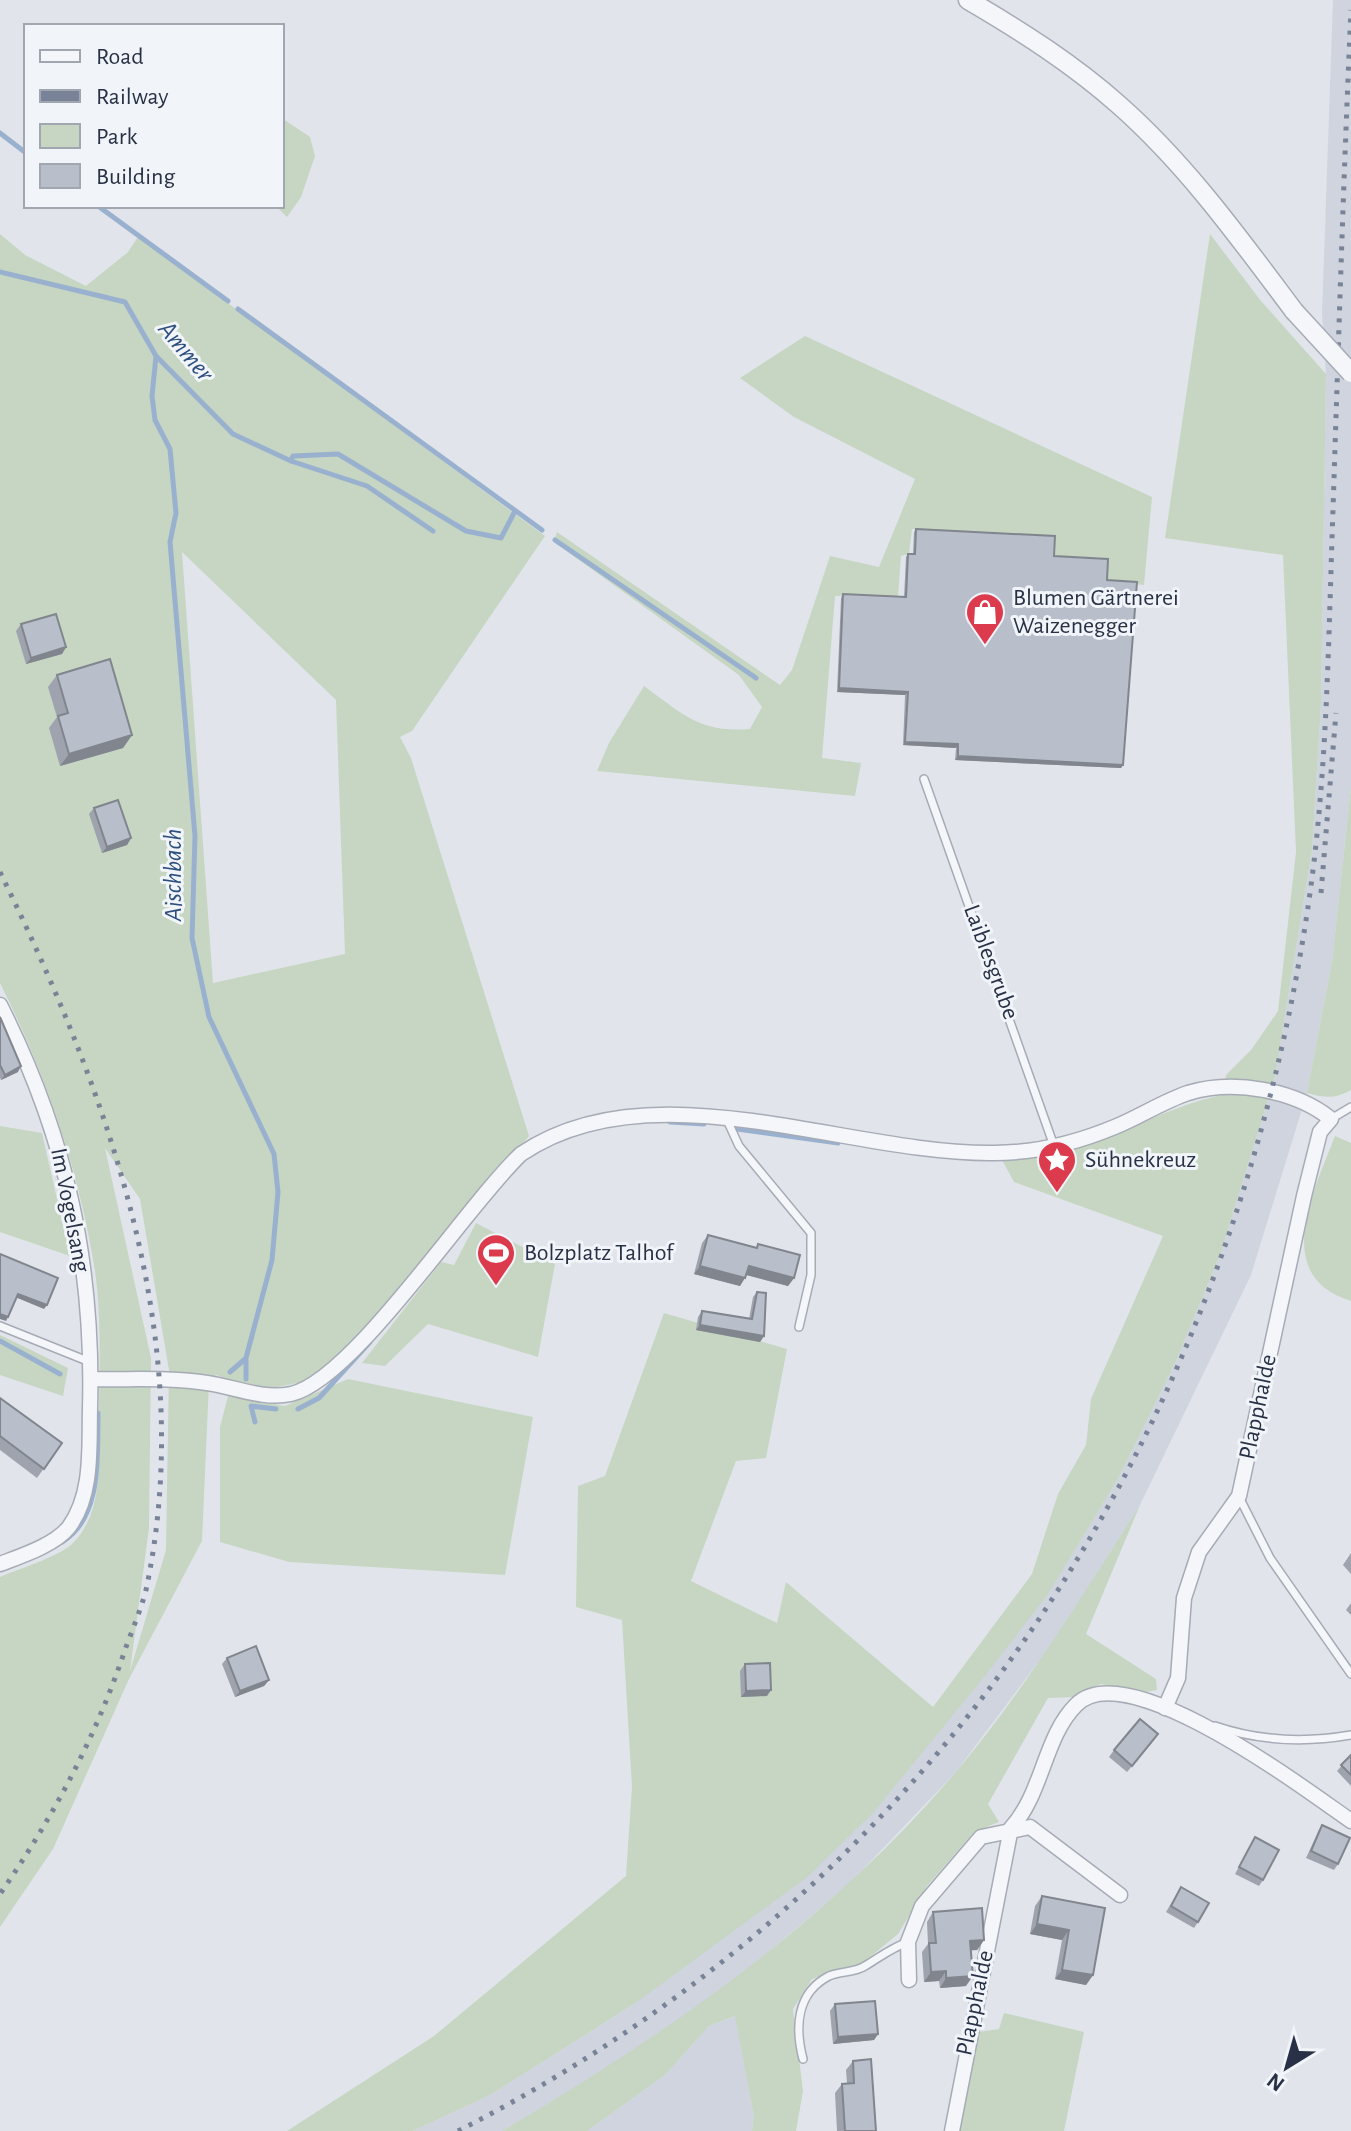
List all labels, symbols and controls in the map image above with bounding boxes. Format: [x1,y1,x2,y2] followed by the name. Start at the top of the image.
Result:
[24,24,284,208] legend
[96,45,144,69] text: Road
[96,85,168,109] text: Railway
[96,125,137,149] text: Park
[96,165,175,189] text: Building
[153,315,219,387] water label: Ammer
[1013,586,1179,638] place label: Blumen Gärtnerei Waizenegger
[964,591,1006,646] shop icon: Blumen Gärtnerei Waizenegger
[160,829,186,922] water label: Aischbach
[959,901,1023,1023] street label: Laiblesgrube
[1036,1139,1078,1194] place icon: Sühnekreuz
[46,1146,94,1274] street label: Im Vogelsang
[1085,1148,1196,1172] place label: Sühnekreuz
[475,1232,517,1287] sports icon: Bolzplatz Talhof
[524,1241,675,1265] place label: Bolzplatz Talhof
[1235,1352,1281,1462] street label: Plapphalde
[952,1948,998,2058] street label: Plapphalde
[1247,2027,1327,2107] north arrow
[1263,2069,1288,2096] text: N

